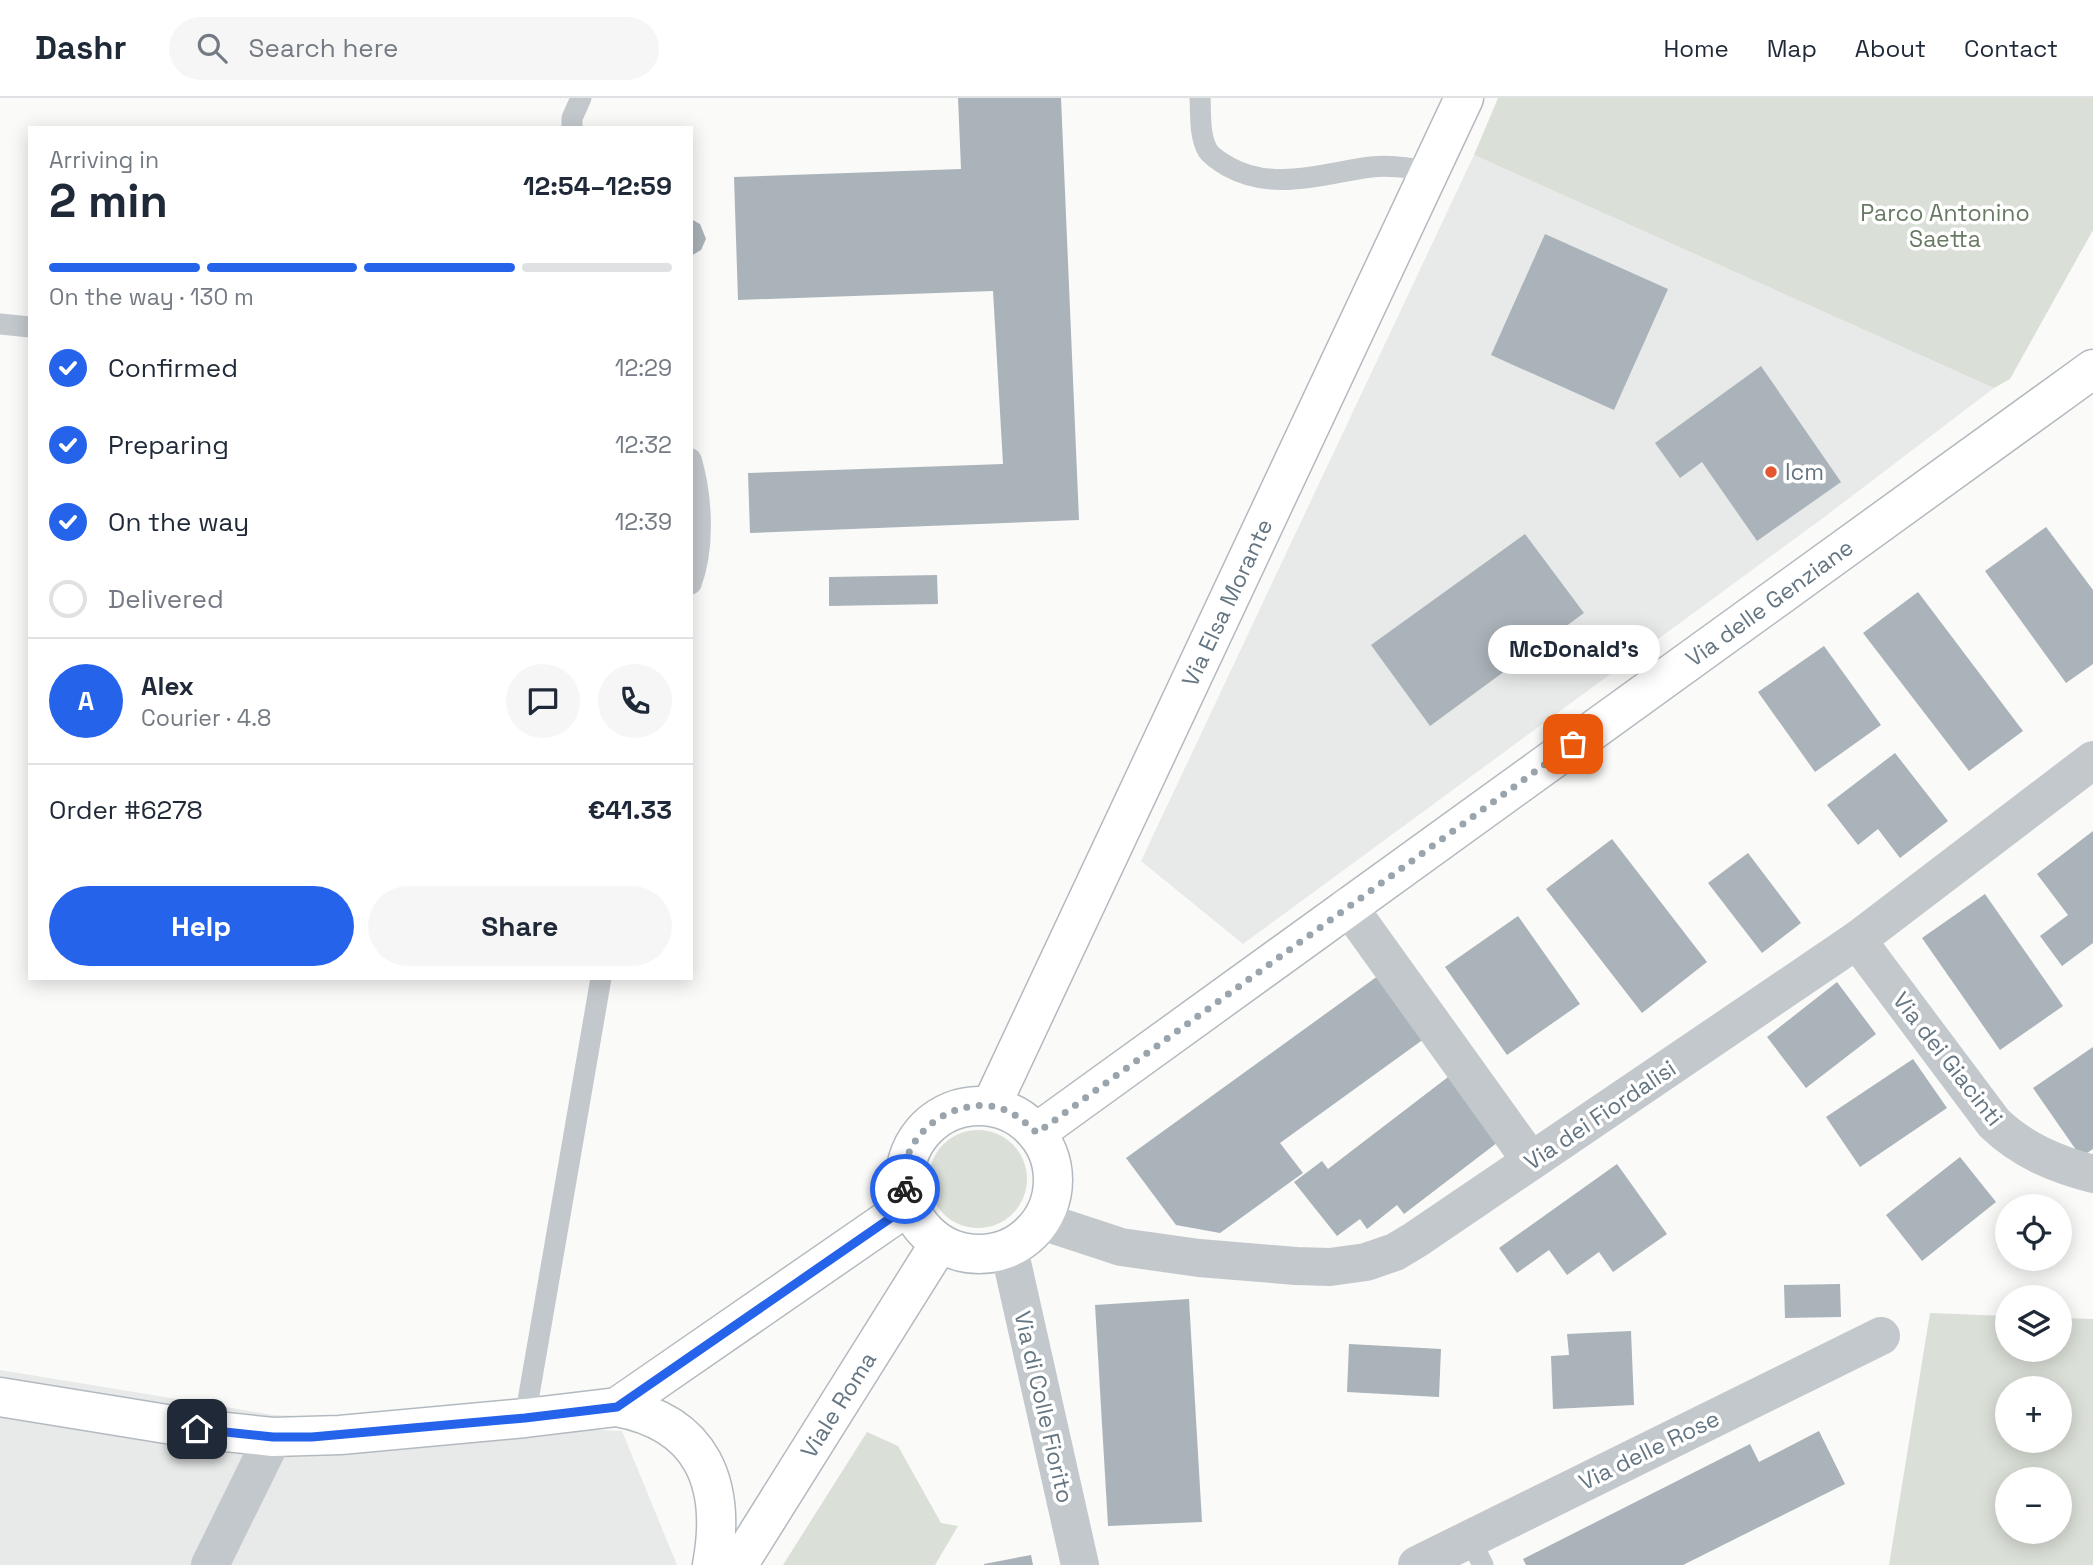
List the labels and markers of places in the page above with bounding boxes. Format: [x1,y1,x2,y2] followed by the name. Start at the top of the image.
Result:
[1785,457,1824,487] place label: Icm
[1763,464,1779,480] marker: Icm
[1487,625,1659,674] callout: McDonald's
[1543,714,1603,774] pin
[167,1399,227,1459] pin

